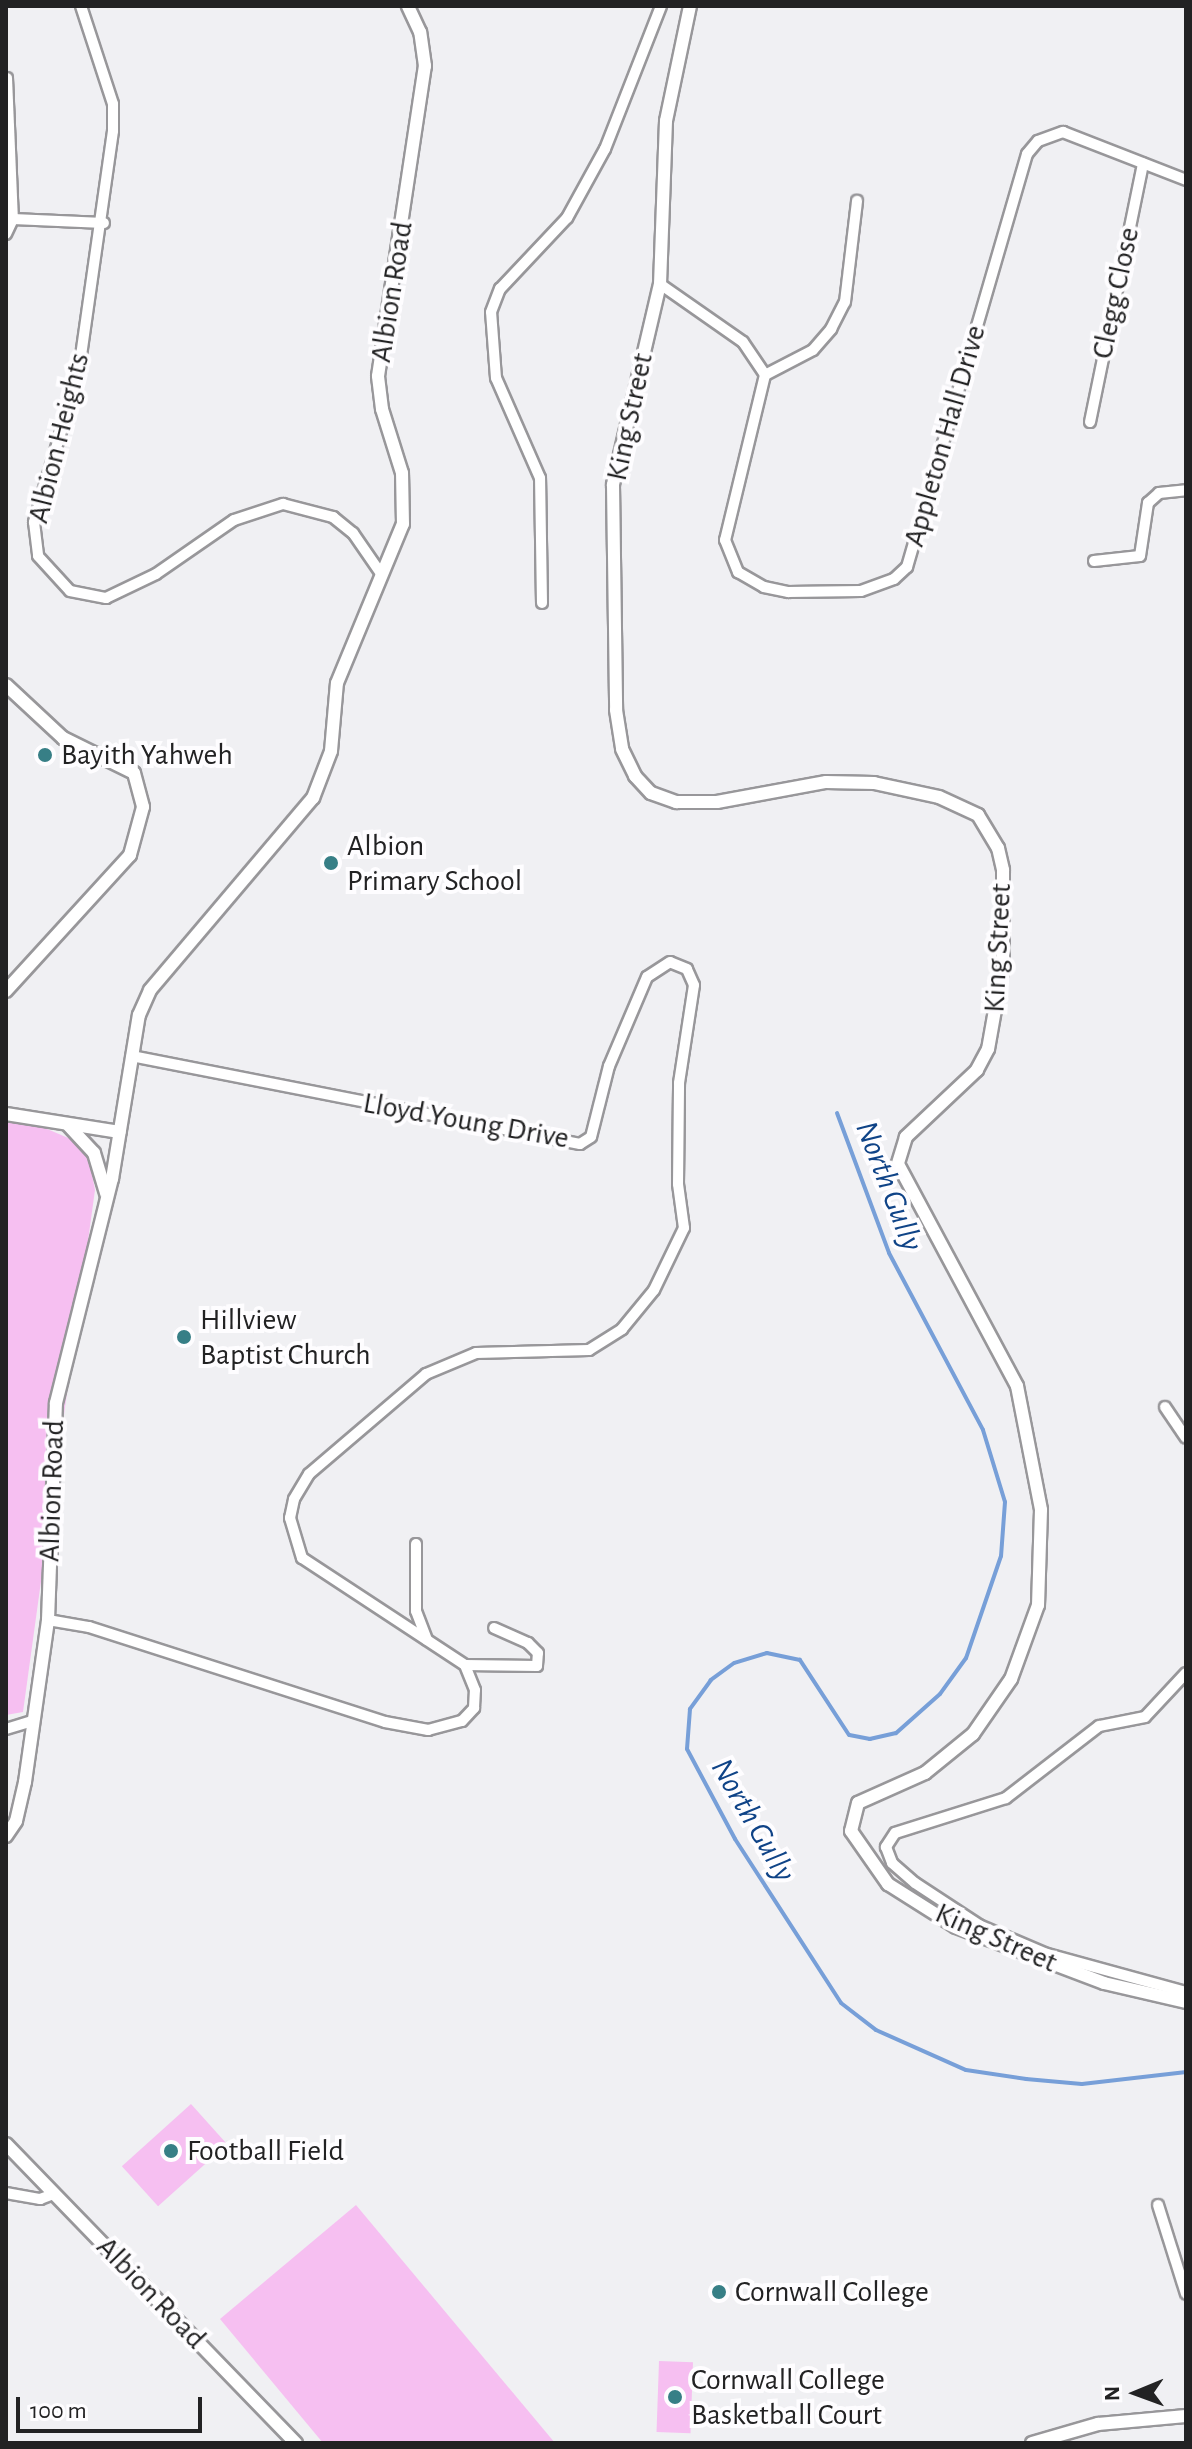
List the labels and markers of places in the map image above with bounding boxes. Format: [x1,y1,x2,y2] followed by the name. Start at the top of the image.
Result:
[61,737,233,773] place label: Bayith Yahweh
[36,746,54,764] marker: Bayith Yahweh
[347,828,522,898] place label: Albion Primary School
[322,854,340,872] marker: Albion Primary School
[200,1302,371,1372] place label: Hillview Baptist Church
[175,1328,193,1346] marker: Hillview Baptist Church
[187,2133,344,2169] place label: Football Field
[162,2142,180,2160] marker: Football Field
[735,2274,929,2310] place label: Cornwall College
[710,2283,728,2301] marker: Cornwall College
[691,2362,885,2432] place label: Cornwall College Basketball Court
[666,2388,684,2406] marker: Cornwall College Basketball Court

